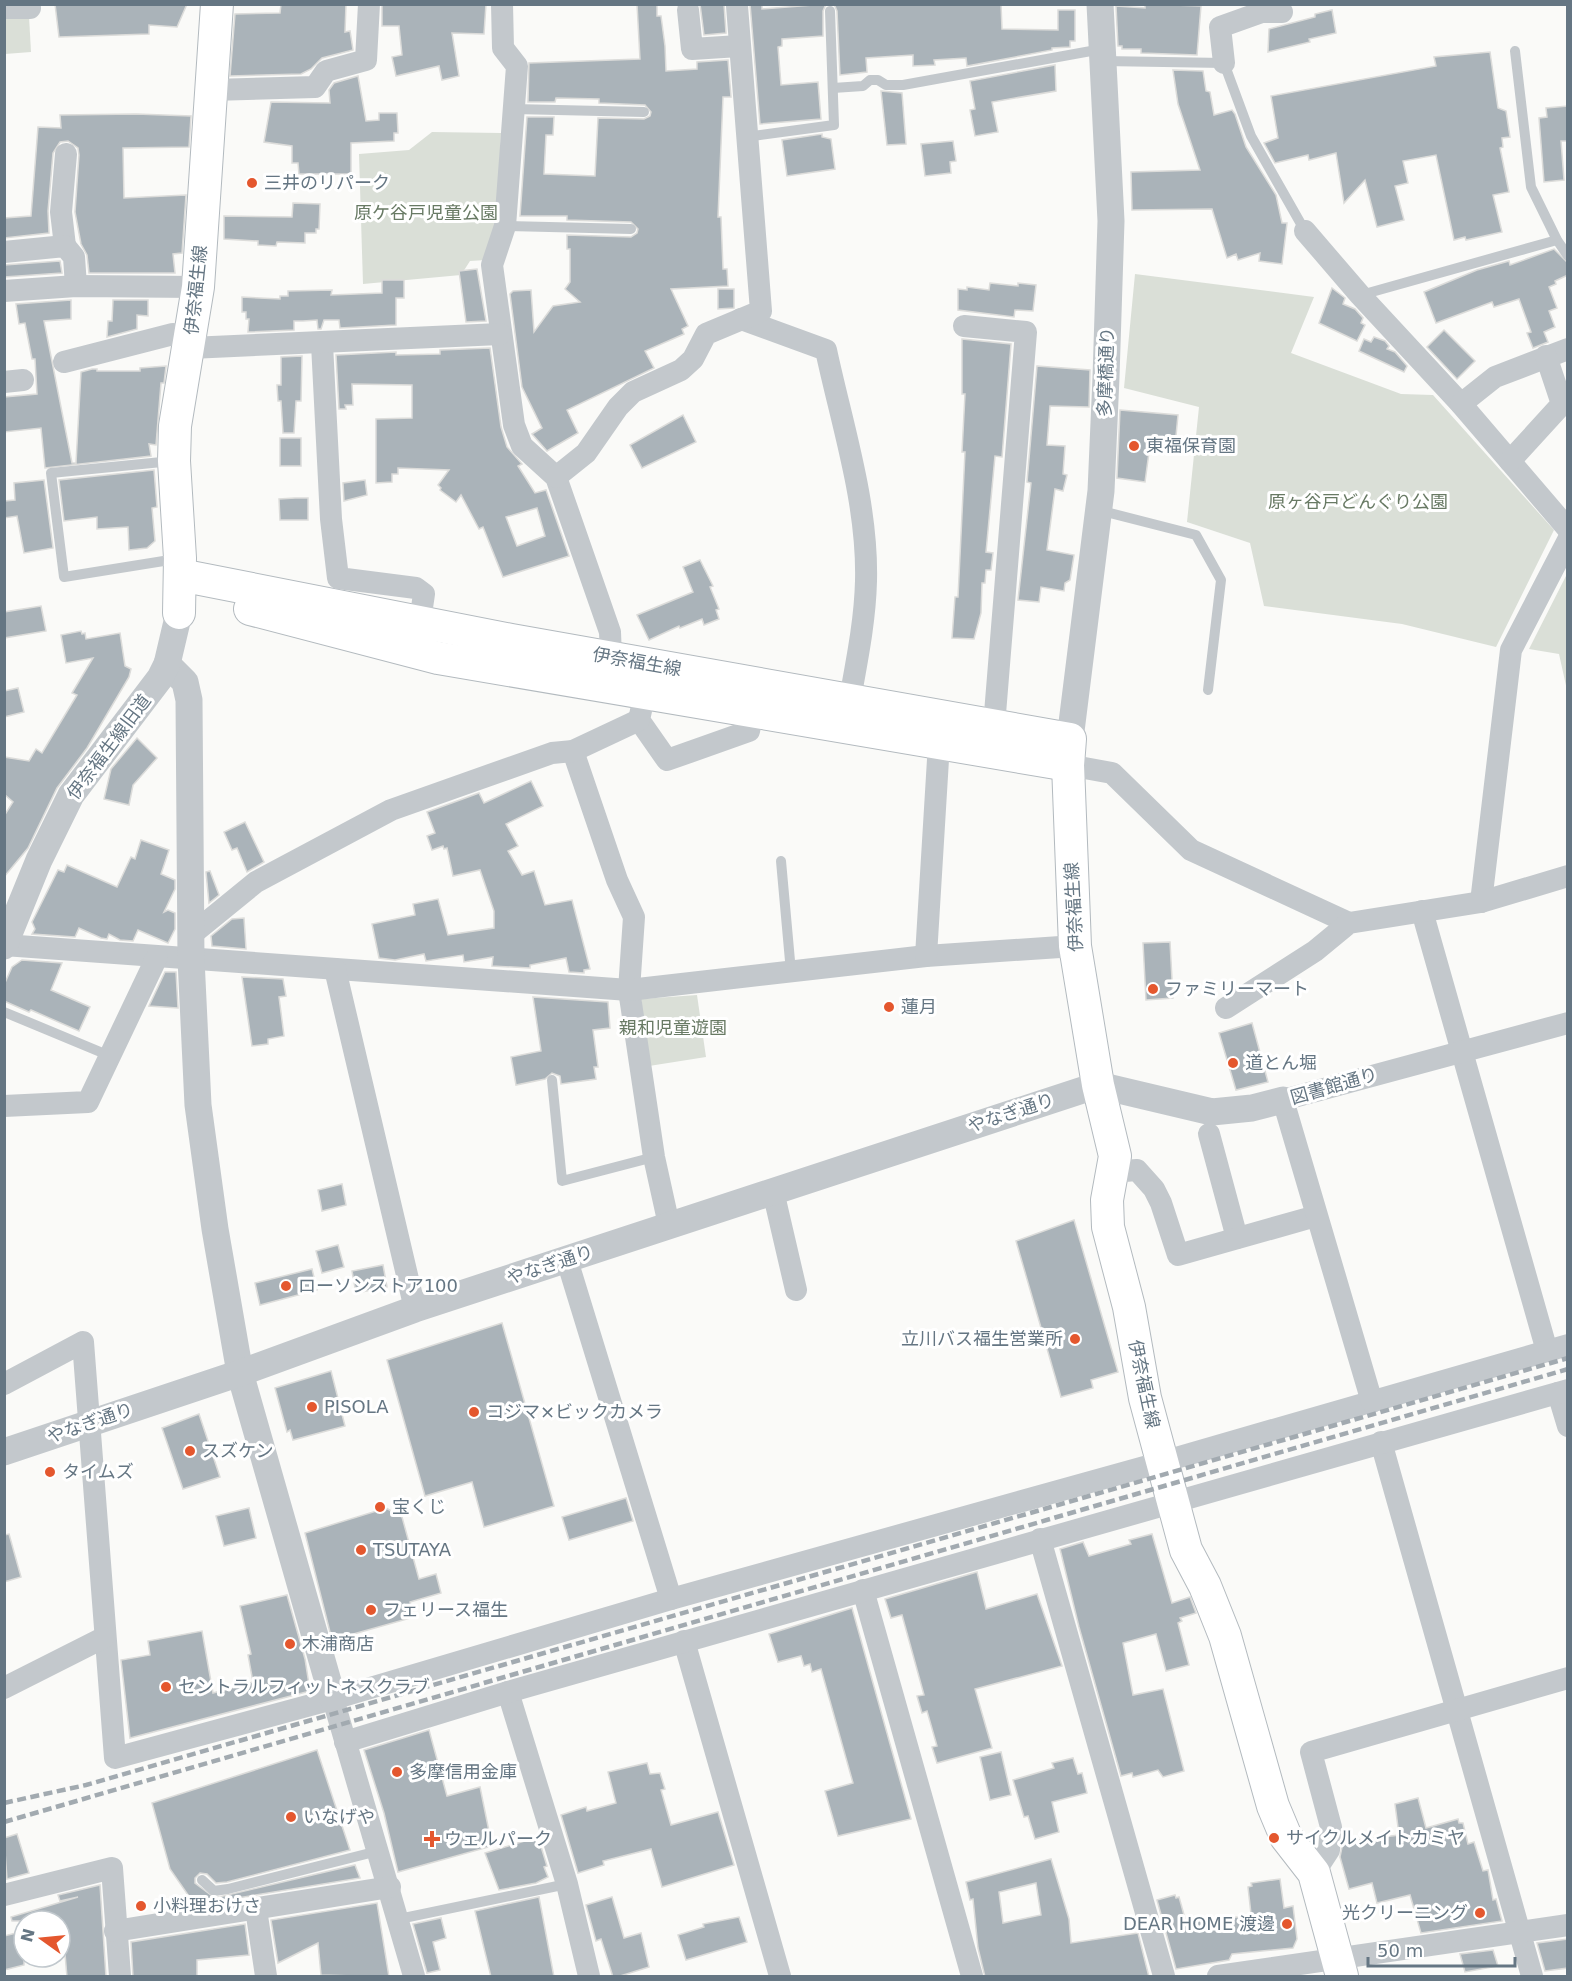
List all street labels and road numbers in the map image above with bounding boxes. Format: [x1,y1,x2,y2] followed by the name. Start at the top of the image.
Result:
[180,244,211,336] street label: 伊奈福生線
[1093,327,1118,417] street label: 多摩橋通り
[591,643,683,680] street label: 伊奈福生線
[62,690,155,803] street label: 伊奈福生線旧道
[1061,862,1086,953] street label: 伊奈福生線
[1288,1063,1380,1108] street label: 図書館通り
[965,1089,1057,1136] street label: やなぎ通り
[504,1241,596,1288] street label: やなぎ通り
[1125,1338,1164,1430] street label: 伊奈福生線
[44,1398,136,1447] street label: やなぎ通り

